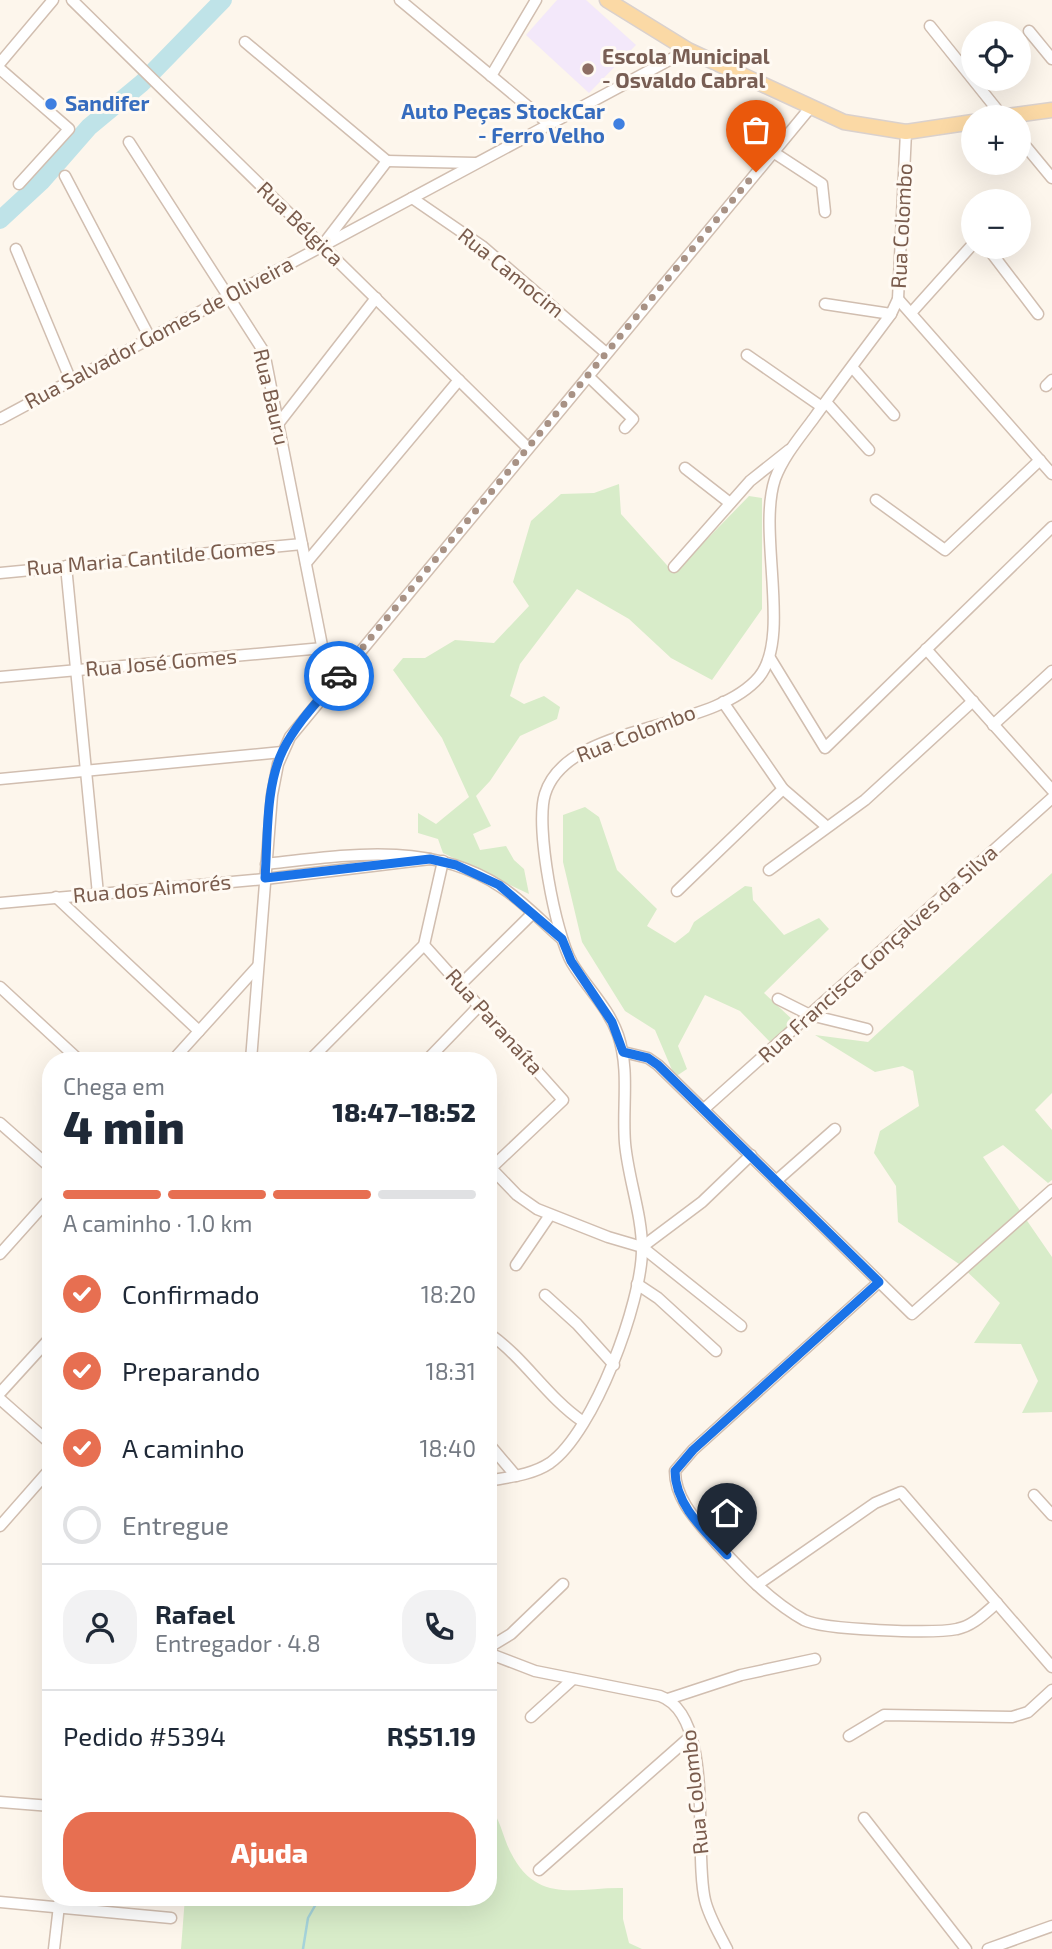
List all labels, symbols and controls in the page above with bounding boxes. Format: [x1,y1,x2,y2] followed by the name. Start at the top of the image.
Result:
[961,21,1031,259] map controls
[961,21,1031,91] button: locate
[602,43,770,92] place label: Escola Municipal - Osvaldo Cabral
[580,61,596,77] marker: Escola Municipal - Osvaldo Cabral
[65,90,149,115] place label: Sandifer
[43,96,59,112] marker: Sandifer
[401,98,605,147] place label: Auto Peças StockCar - Ferro Velho
[726,100,786,172] pin
[961,105,1031,175] button: +
[737,111,775,149] icon: bag
[611,116,627,132] marker: Auto Peças StockCar - Ferro Velho
[885,163,916,289] street label: Rua Colombo
[253,176,349,270] street label: Rua Bélgica
[961,189,1031,259] button: −
[454,222,570,322] street label: Rua Camocim
[20,250,297,413] street label: Rua Salvador Gomes de Oliveira
[249,346,296,447] street label: Rua Bauru
[25,533,276,580] street label: Rua Maria Cantilde Gomes
[304,641,374,711] courier
[84,642,238,681] street label: Rua José Gomes
[320,657,358,695] icon: car
[572,698,699,767] street label: Rua Colombo
[752,839,1003,1068] street label: Rua Francisca Gonçalves da Silva
[72,868,232,907] street label: Rua dos Aimorés
[441,963,549,1079] street label: Rua Paranaíta
[63,1072,165,1100] text: Chega em
[332,1096,476,1127] text: 18:47–18:52
[63,1098,185,1153] text: 4 min
[63,1209,252,1237] text: A caminho · 1.0 km
[63,1275,101,1313] icon: check
[122,1278,260,1309] text: Confirmado
[421,1280,476,1308] text: 18:20
[63,1352,101,1390] icon: check
[122,1355,260,1386] text: Preparando
[426,1357,476,1385] text: 18:31
[63,1429,101,1467] icon: check
[122,1432,245,1463] text: A caminho
[419,1434,476,1462] text: 18:40
[697,1483,757,1555] pin
[708,1494,746,1532] icon: home
[122,1509,229,1540] text: Entregue
[63,1590,137,1664] button: person
[402,1590,476,1664] button: phone
[155,1598,235,1629] text: Rafael
[155,1629,321,1657] text: Entregador · 4.8
[63,1720,226,1751] text: Pedido #5394
[387,1720,476,1751] text: R$51.19
[675,1728,713,1856] street label: Rua Colombo
[63,1812,476,1892] button: Ajuda

